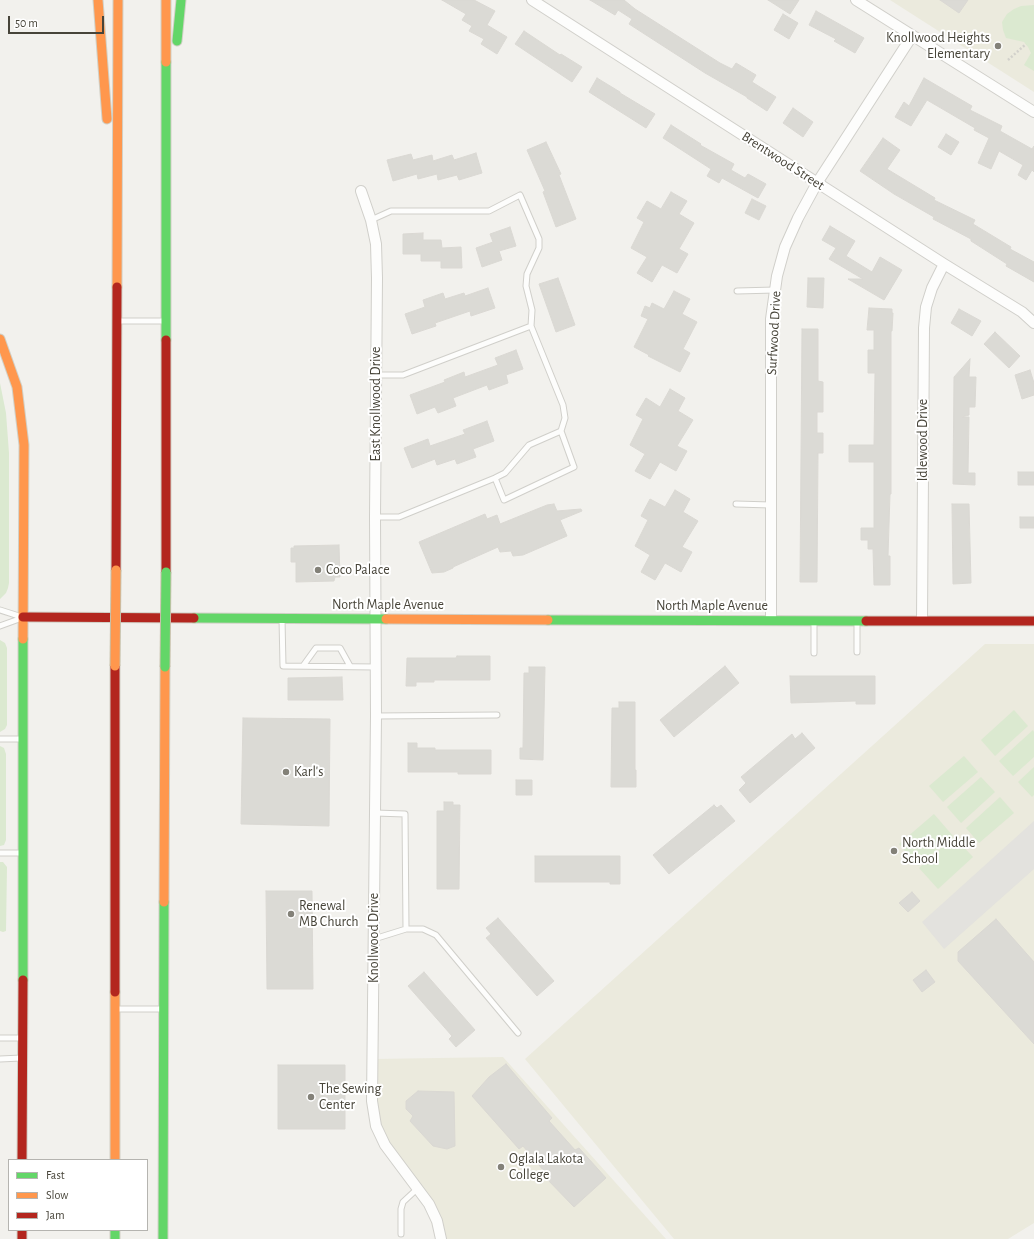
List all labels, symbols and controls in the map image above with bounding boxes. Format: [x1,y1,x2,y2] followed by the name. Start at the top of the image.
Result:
[10,8,106,34] scale bar
[15,17,38,29] text: 50 m
[886,30,990,62] place label: Knollwood Heights Elementary
[993,41,1003,51] marker: Knollwood Heights Elementary
[738,128,828,194] street label: Brentwood Street
[763,290,785,376] street label: Surfwood Drive
[368,346,384,462] street label: East Knollwood Drive
[915,399,931,481] street label: Idlewood Drive
[326,562,390,578] place label: Coco Palace
[313,565,323,575] marker: Coco Palace
[332,597,444,613] street label: North Maple Avenue
[656,598,768,614] street label: North Maple Avenue
[294,764,323,780] place label: Karl's
[281,767,291,777] marker: Karl's
[902,835,975,868] place label: North Middle School
[889,846,899,856] marker: North Middle School
[366,893,382,983] street label: Knollwood Drive
[299,898,359,930] place label: Renewal MB Church
[286,909,296,919] marker: Renewal MB Church
[319,1081,381,1114] place label: The Sewing Center
[306,1092,316,1102] marker: The Sewing Center
[509,1151,583,1184] place label: Oglala Lakota College
[8,1159,148,1231] legend
[496,1162,506,1172] marker: Oglala Lakota College
[46,1169,65,1181] text: Fast
[46,1189,68,1201] text: Slow
[46,1209,65,1221] text: Jam

